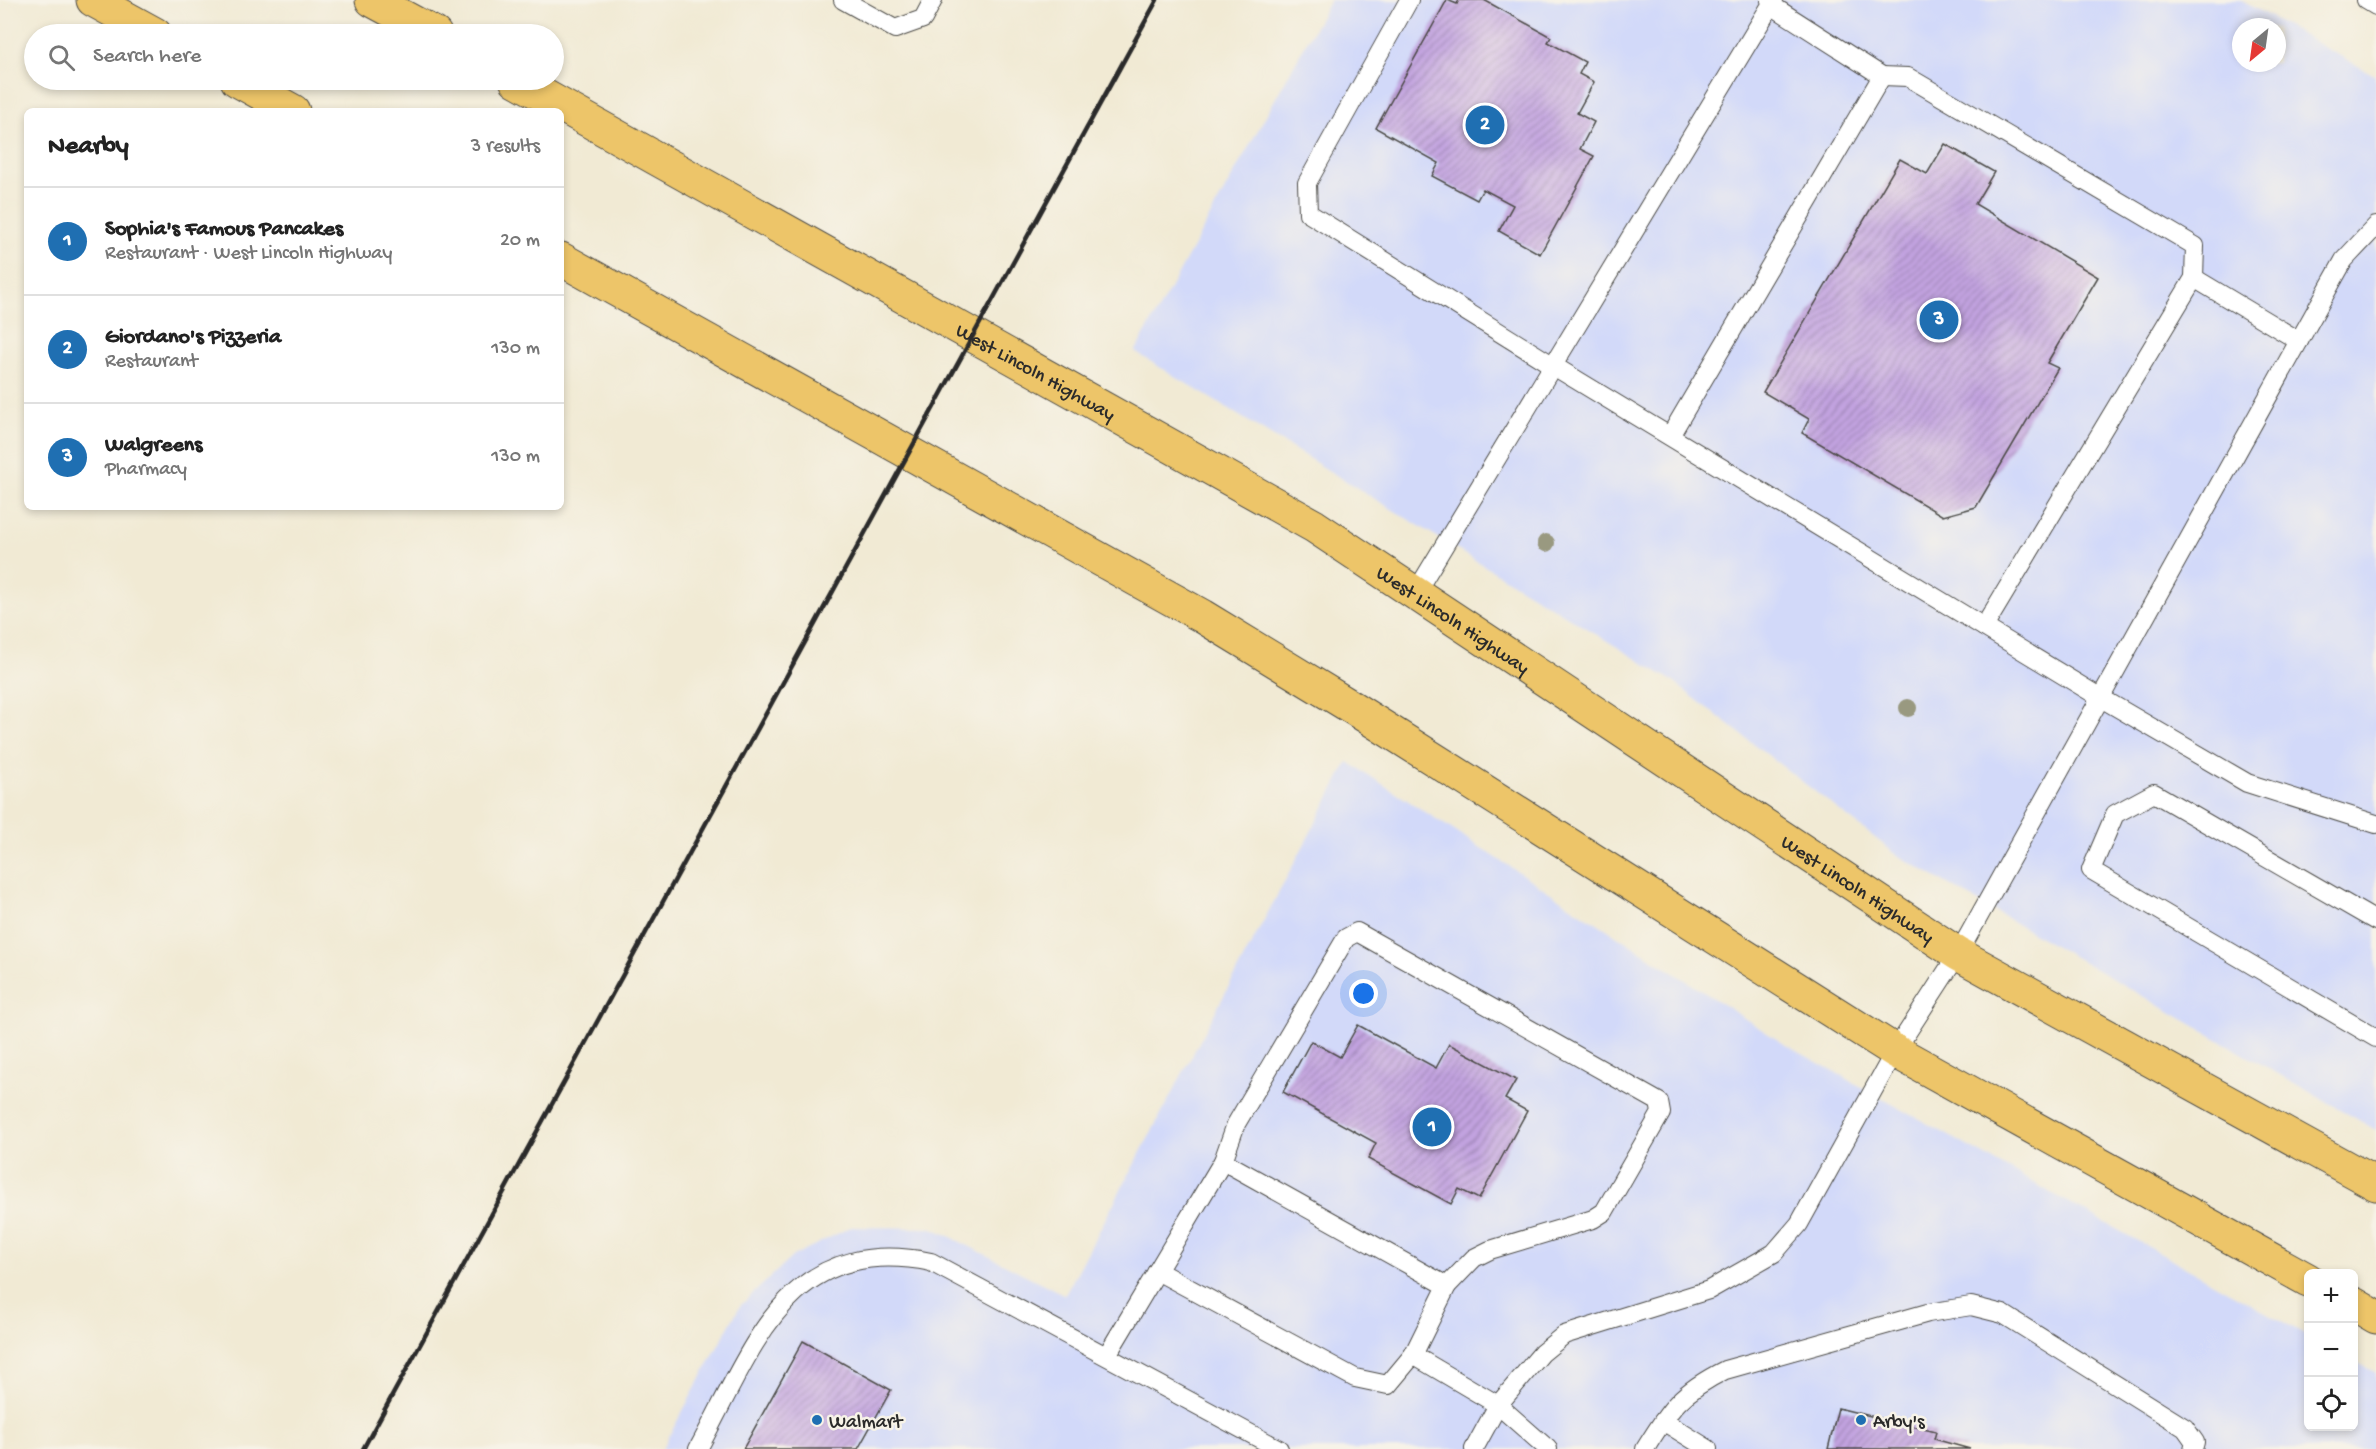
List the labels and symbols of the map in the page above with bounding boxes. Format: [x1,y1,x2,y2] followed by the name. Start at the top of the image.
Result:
[2232,18,2286,72] north arrow
[1466,102,1504,148] pin: 2
[1920,298,1958,342] pin: 3
[951,320,1118,428] street label: West Lincoln Highway
[1371,563,1533,681] street label: West Lincoln Highway
[1776,832,1938,950] street label: West Lincoln Highway
[1349,979,1378,1008] your location
[1412,1104,1452,1150] pin: 1
[829,1412,904,1435] place label: Walmart
[1873,1412,1925,1435] place label: Arby's
[810,1413,824,1427] marker: Walmart
[1854,1413,1868,1427] marker: Arby's

